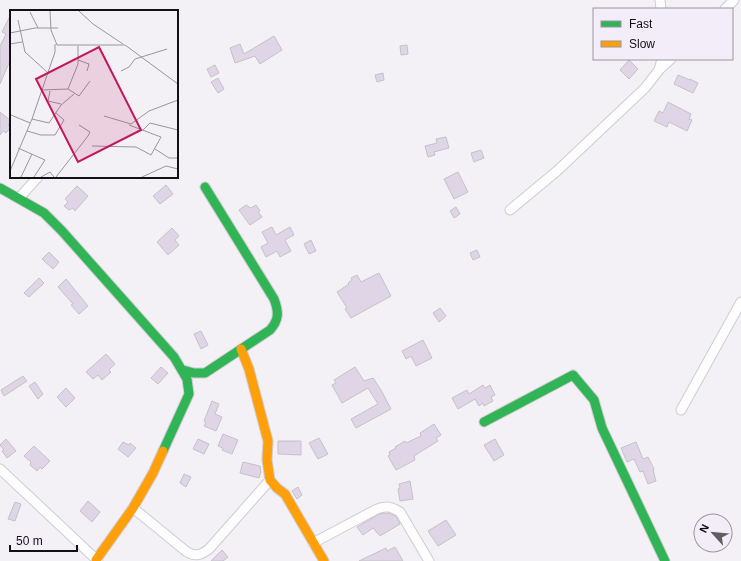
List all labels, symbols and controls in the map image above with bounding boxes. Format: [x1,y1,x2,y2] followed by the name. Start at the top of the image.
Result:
[593,8,733,60] legend
[10,10,178,178] inset map
[629,17,653,31] text: Fast
[629,37,655,51] text: Slow
[693,513,733,553] north arrow
[697,522,711,535] text: N
[10,527,77,553] scale bar
[16,534,43,548] text: 50 m

